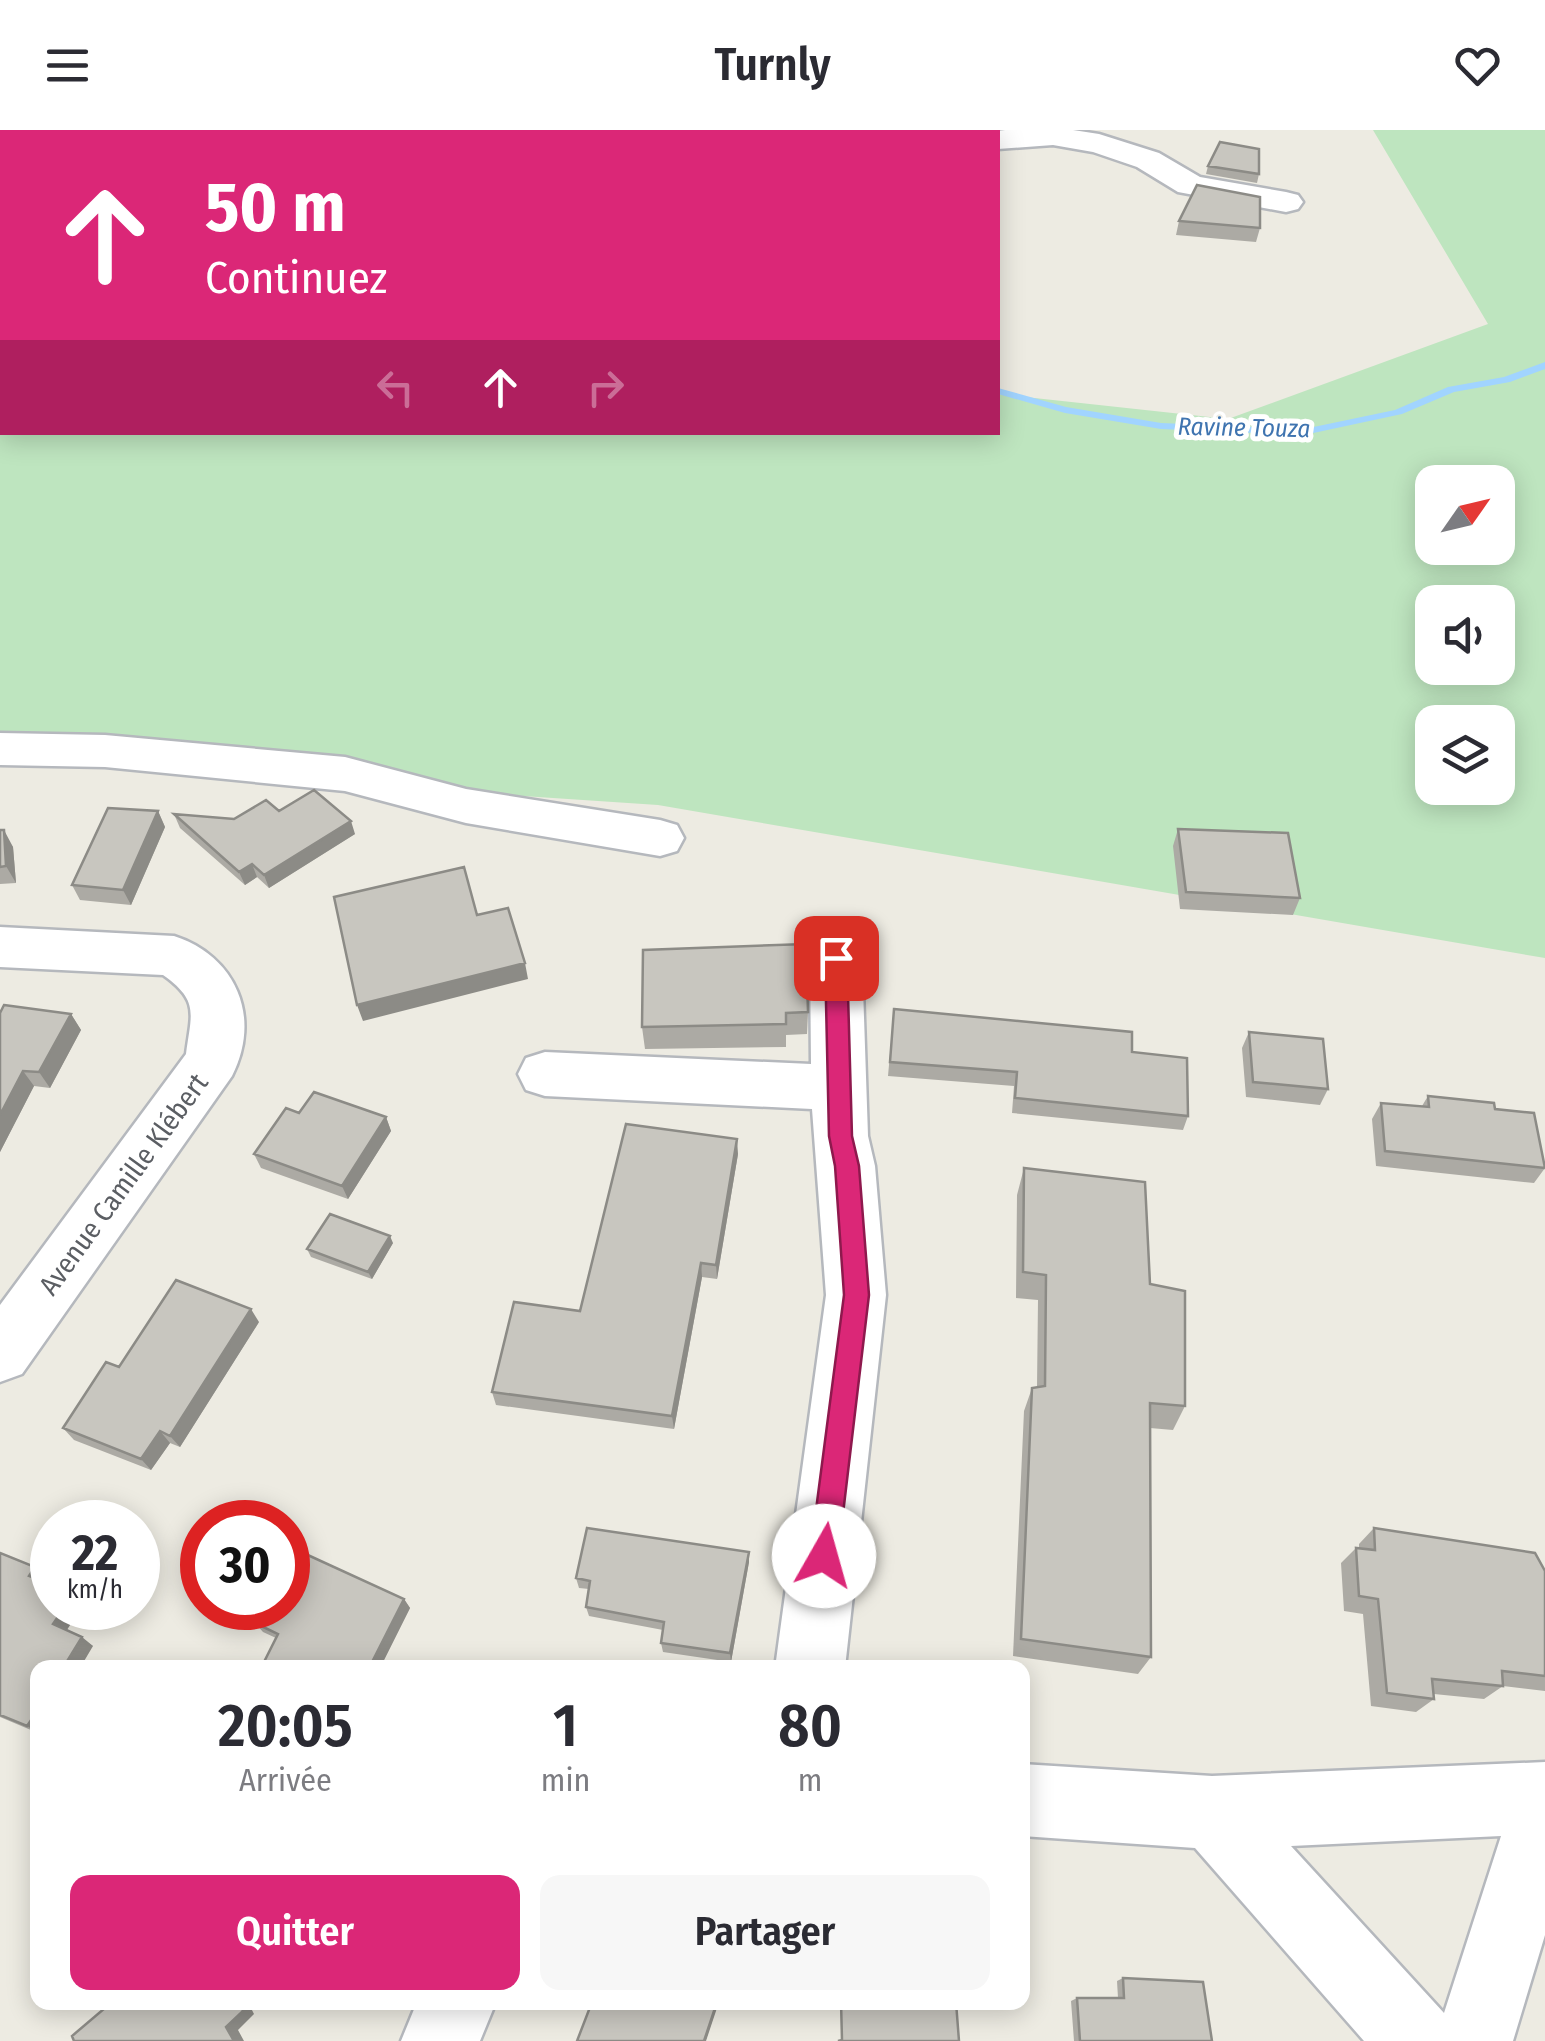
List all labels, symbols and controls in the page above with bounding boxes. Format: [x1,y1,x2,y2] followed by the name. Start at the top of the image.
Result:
[40,38,95,93] icon: menu
[714,38,831,92] text: Turnly
[1450,38,1505,93] icon: heart
[205,166,346,250] text: 50 m
[40,170,170,300] icon: ahead
[205,251,387,305] text: Continuez
[368,360,423,415] icon: left
[473,360,528,415] icon: ahead
[578,360,633,415] icon: right
[1177,412,1311,444] water label: Ravine Touza
[1415,465,1515,565] north arrow
[1415,465,1515,805] map controls
[1415,585,1515,685] button: sound
[1415,705,1515,805] button: layers
[794,916,879,1001] pin
[809,931,864,986] icon: arrive
[32,1066,215,1301] street label: Avenue Camille Klébert
[180,1500,310,1630] speed limit sign: 30
[772,1504,876,1608] position arrow
[72,1523,118,1583] text: 22
[67,1575,123,1605] text: km/h
[218,1690,353,1762] text: 20:05
[553,1690,578,1762] text: 1
[778,1690,842,1762] text: 80
[239,1761,332,1799] text: Arrivée
[541,1761,590,1799] text: min
[798,1761,822,1799] text: m
[70,1875,520,1990] button: Quitter
[540,1875,990,1990] button: Partager

